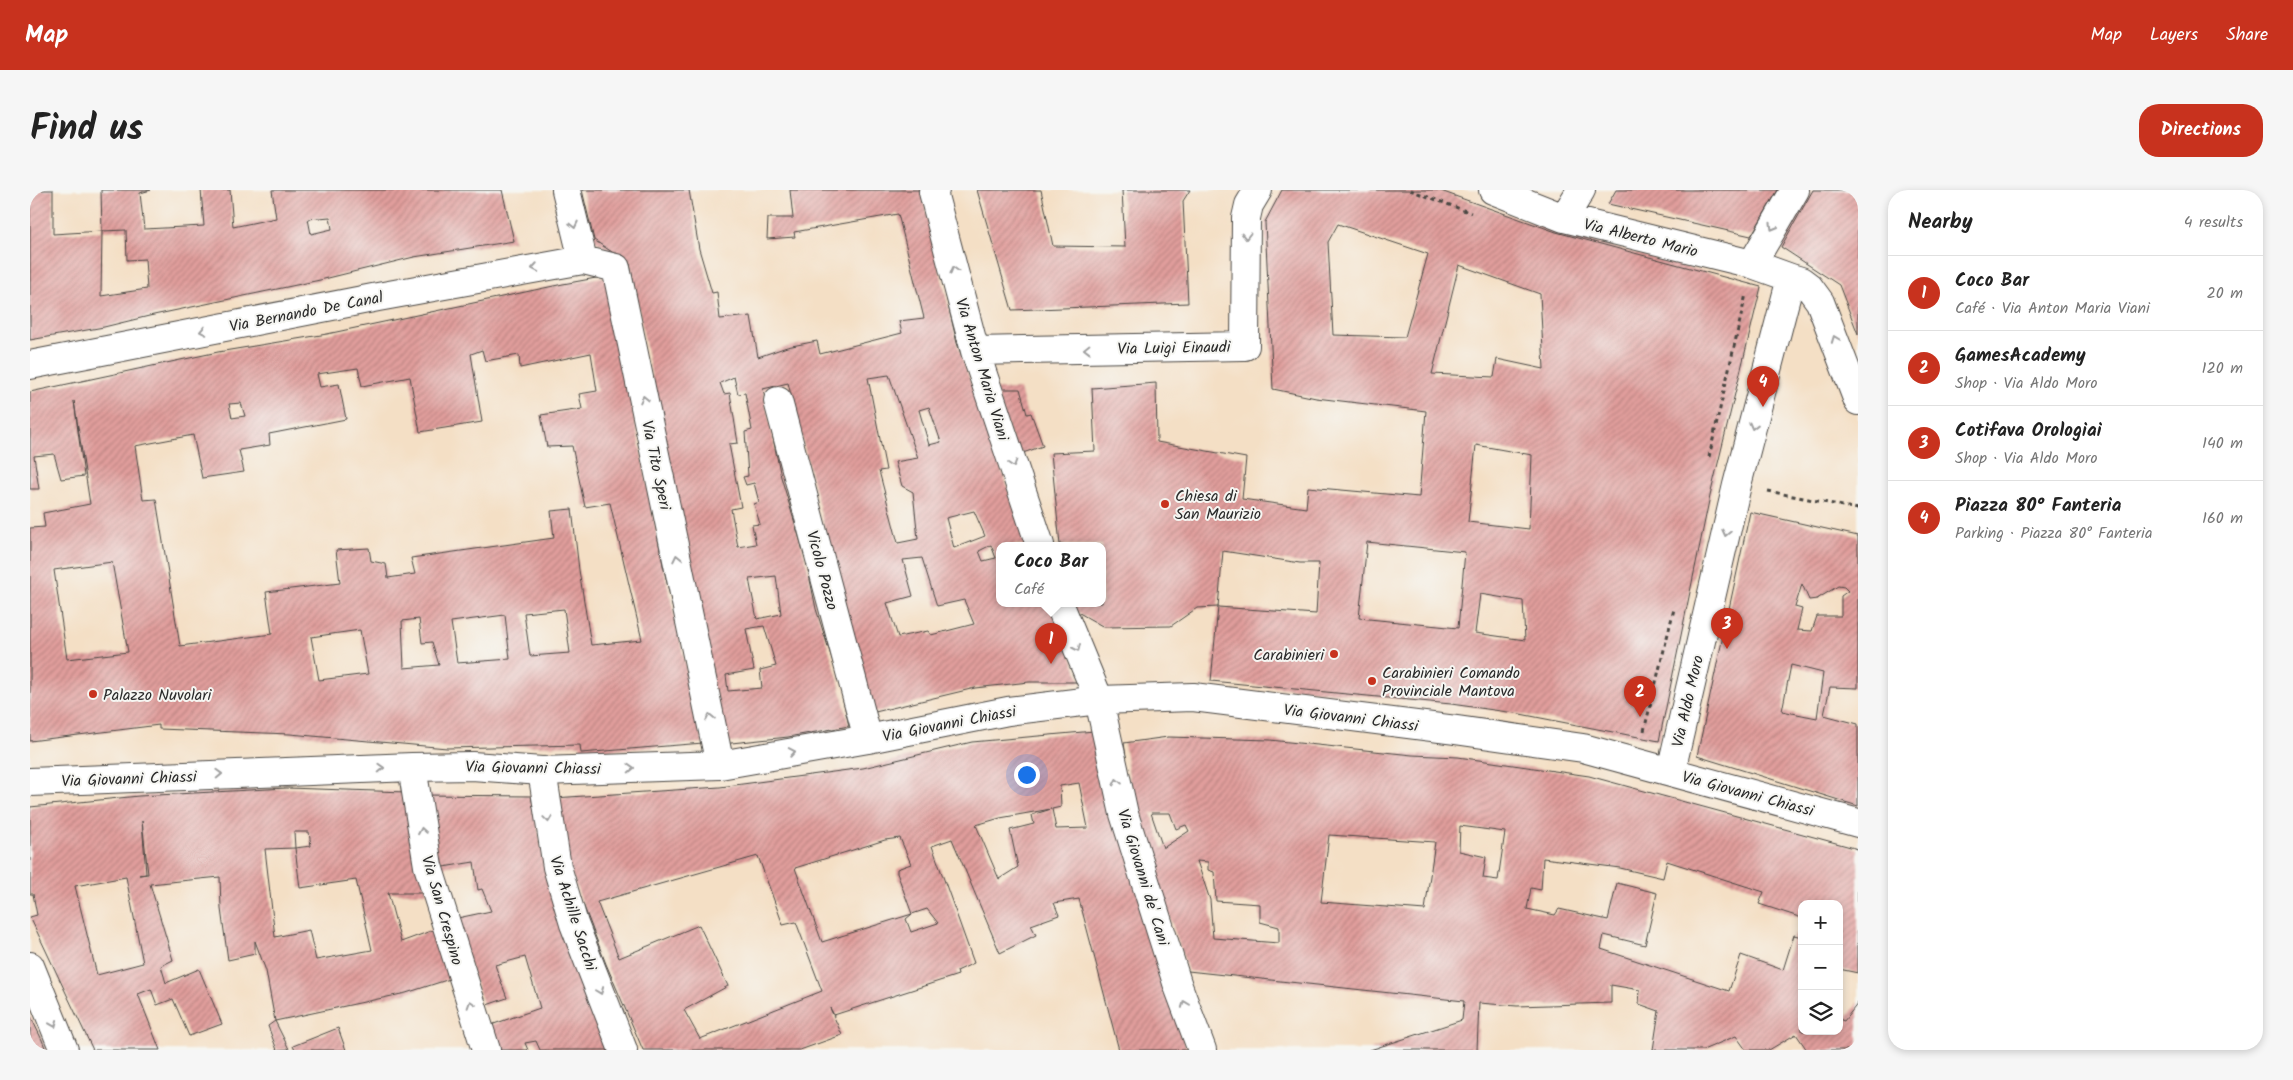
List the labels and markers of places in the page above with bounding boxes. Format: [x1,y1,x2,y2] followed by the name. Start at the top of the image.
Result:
[1747,366,1779,407] pin: 4
[1175,484,1261,527] place label: Chiesa di San Maurizio
[1159,498,1171,510] marker: Chiesa di San Maurizio
[1711,608,1743,649] pin: 3
[1035,623,1067,664] pin: 1
[1253,643,1325,668] place label: Carabinieri
[1328,648,1340,660] marker: Carabinieri
[1382,661,1520,704] place label: Carabinieri Comando Provinciale Mantova
[1366,675,1378,687] marker: Carabinieri Comando Provinciale Mantova
[1624,676,1656,717] pin: 2
[103,683,213,708] place label: Palazzo Nuvolari
[87,688,99,700] marker: Palazzo Nuvolari

